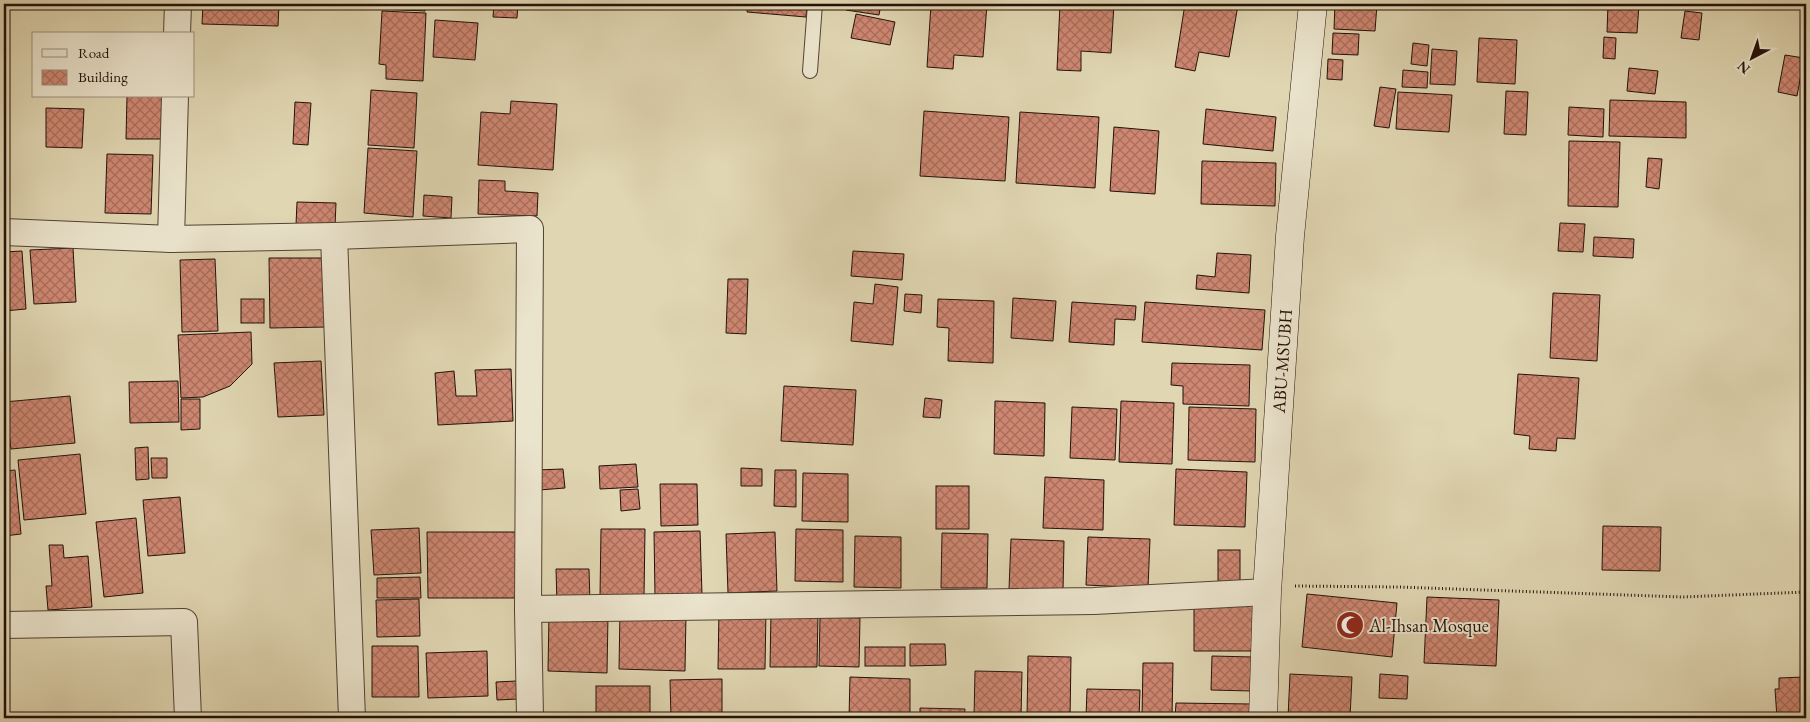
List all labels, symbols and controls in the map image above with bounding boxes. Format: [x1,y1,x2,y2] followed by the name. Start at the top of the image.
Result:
[32,32,195,98] legend
[1728,32,1778,82] north arrow
[78,43,110,62] text: Road
[1733,57,1754,78] text: N
[78,67,128,86] text: Building
[1267,308,1297,415] street label: ABU-MSUBH
[1335,610,1365,640] mosque icon: Al-Ihsan Mosque
[1368,614,1489,637] place label: Al-Ihsan Mosque

